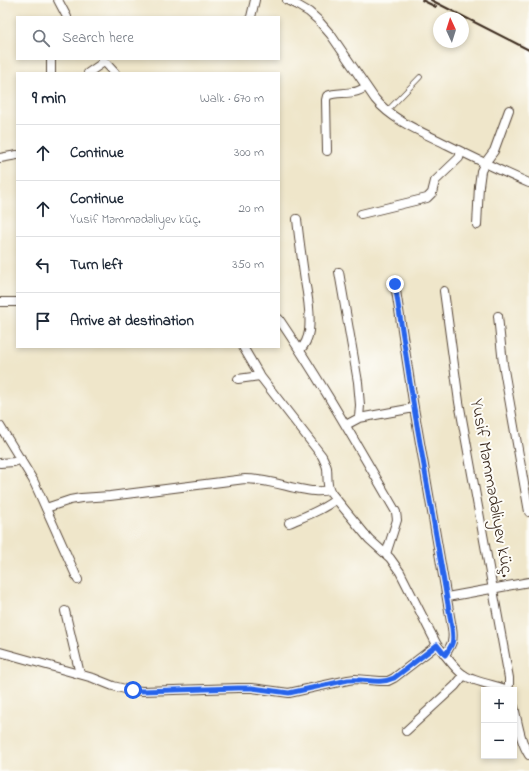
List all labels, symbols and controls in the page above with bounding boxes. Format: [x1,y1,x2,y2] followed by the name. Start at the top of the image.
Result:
[433,12,469,48] north arrow
[16,16,280,60] search box
[30,27,52,49] icon: search
[62,27,134,49] text: Search here
[32,86,66,111] text: 9 min
[200,89,264,108] text: Walk · 670 m
[32,142,54,164] icon: ahead
[70,142,124,164] text: Continue
[234,143,264,162] text: 300 m
[70,188,124,210] text: Continue
[32,198,54,220] icon: ahead
[239,199,264,218] text: 20 m
[70,210,201,229] text: Yusif Məmmədəliyev küç.
[32,254,54,276] icon: left
[70,254,123,276] text: Turn left
[232,255,264,274] text: 350 m
[386,275,404,293] route end
[32,310,54,332] icon: arrive
[70,310,194,332] text: Arrive at destination
[462,397,520,580] street label: Yusif Məmmədəliyev küç.
[124,681,142,699] route start
[481,687,517,759] map controls
[481,687,517,723] button: +
[481,723,517,759] button: −

